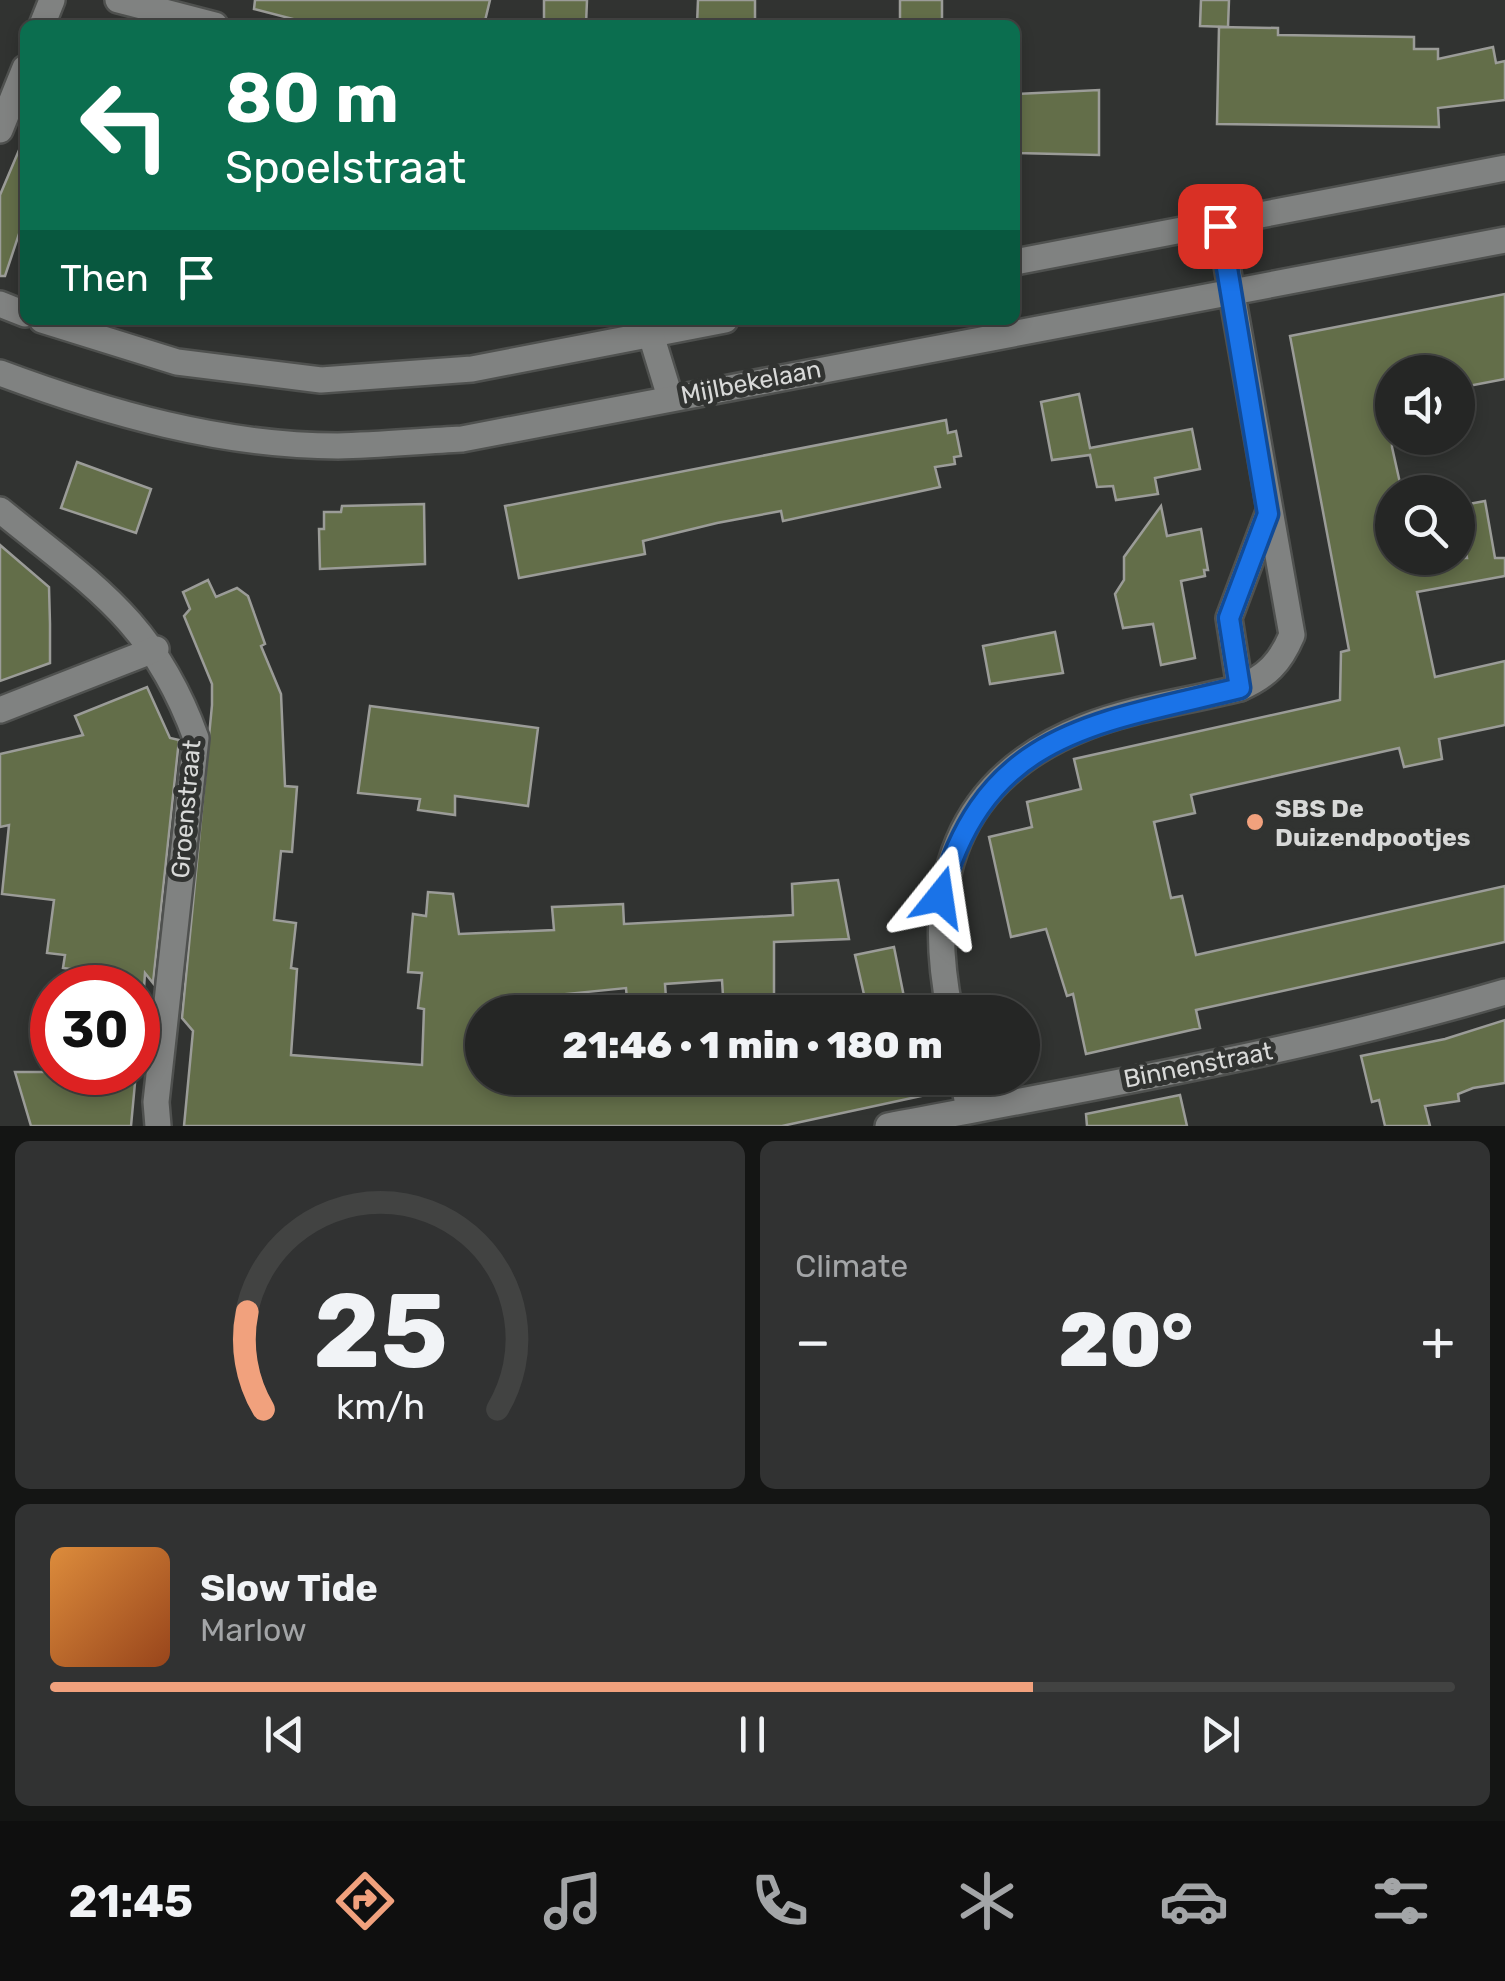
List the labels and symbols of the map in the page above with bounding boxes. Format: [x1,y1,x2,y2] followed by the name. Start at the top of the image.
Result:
[1178,184,1263,269] pin
[678,354,824,410] street label: Mijlbekelaan
[166,738,207,879] street label: Groenstraat
[1275,794,1471,852] place label: SBS De Duizendpootjes
[1244,811,1266,833] marker: SBS De Duizendpootjes
[888,845,992,949] position arrow
[30,965,160,1095] speed limit sign: 30
[1121,1036,1275,1094] street label: Binnenstraat

